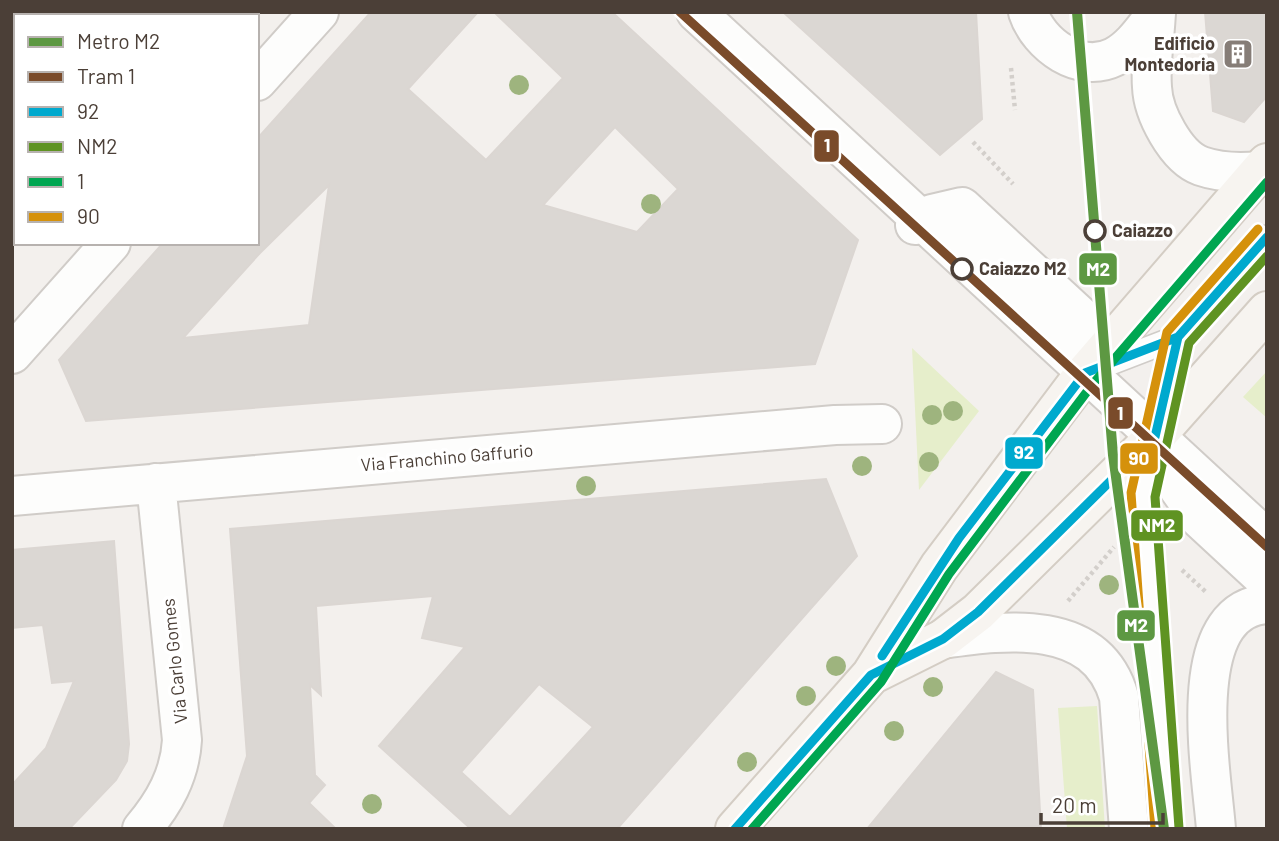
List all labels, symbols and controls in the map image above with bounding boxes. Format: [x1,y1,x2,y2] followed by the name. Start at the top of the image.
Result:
[14,14,259,245] legend
[77,28,160,53] text: Metro M2
[1125,32,1215,75] place label: Edificio Montedoria
[1221,37,1255,71] building icon: Edificio Montedoria
[77,63,135,88] text: Tram 1
[77,98,99,123] text: 92
[813,129,840,163] line badge: 1
[77,133,117,158] text: NM2
[824,133,830,156] text: 1
[77,168,84,193] text: 1
[77,203,100,228] text: 90
[1112,219,1173,241] place label: Caiazzo
[1084,220,1106,242] marker: Caiazzo
[1078,252,1118,286] line badge: M2
[979,257,1067,279] place label: Caiazzo M2
[1086,257,1110,280] text: M2
[951,258,973,280] marker: Caiazzo M2
[1107,396,1134,430] line badge: 1
[1117,401,1123,424] text: 1
[1004,436,1044,470] line badge: 92
[360,438,534,476] street label: Via Franchino Gaffurio
[1014,440,1034,463] text: 92
[1119,442,1159,475] line badge: 90
[1129,446,1149,469] text: 90
[1130,509,1184,542] line badge: NM2
[1139,513,1175,536] text: NM2
[156,597,192,725] street label: Via Carlo Gomes
[1116,609,1156,642] line badge: M2
[1124,613,1148,636] text: M2
[1041,782,1164,826] scale bar
[1052,792,1097,817] text: 20 m

